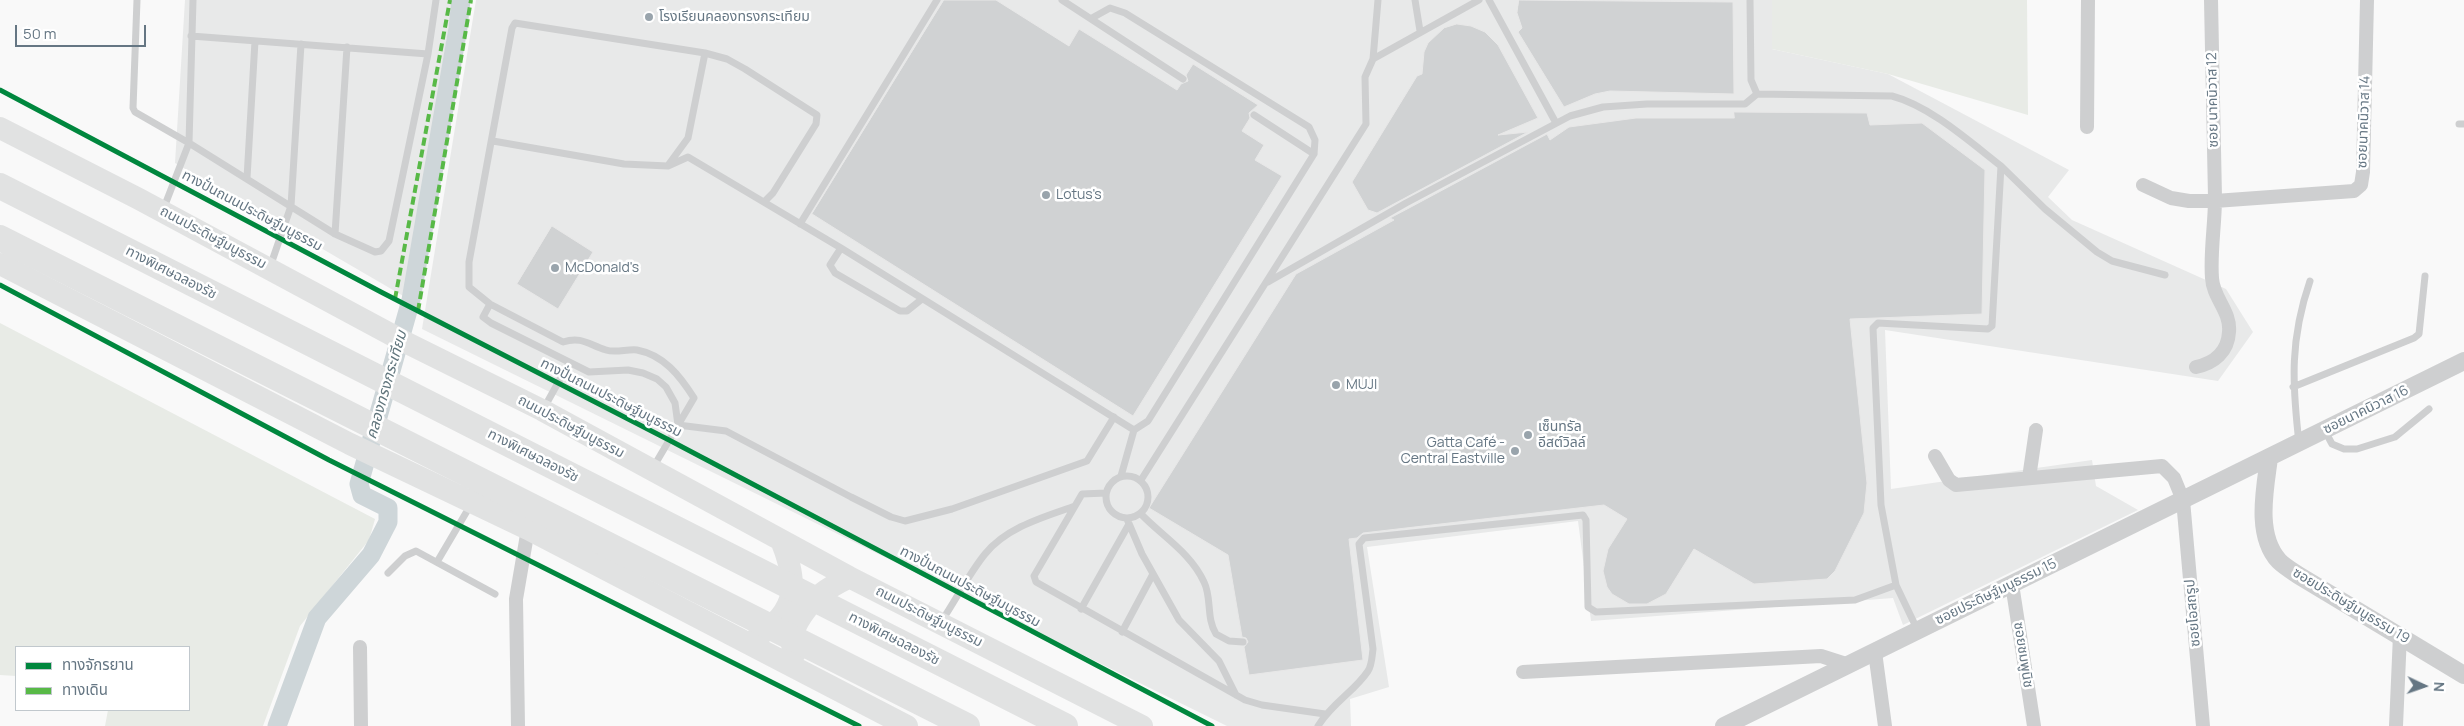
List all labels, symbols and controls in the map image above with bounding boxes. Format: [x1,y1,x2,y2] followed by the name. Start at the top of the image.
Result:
[659,9,810,25] place label: โรงเรียนคลองทรงกระเทียม
[643,11,655,23] marker: โรงเรียนคลองทรงกระเทียม
[18,15,149,47] scale bar
[23,23,57,44] text: 50 m
[2204,52,2222,148] street label: ซอย นาคนิวาส 12
[2354,75,2374,169] street label: ซอยนาคนิวาส 14
[179,167,325,255] street label: ทางปั่นถนนประดิษฐ์มนูธรรม
[1056,187,1102,203] place label: Lotus's
[1040,189,1052,201] marker: Lotus's
[157,203,269,273] street label: ถนนประดิษฐ์มนูธรรม
[123,243,219,303] street label: ทางพิเศษฉลองรัช
[565,260,639,276] place label: McDonald's
[549,262,561,274] marker: McDonald's
[363,329,411,441] water label: คลองทรงกระเทียม
[537,355,685,441] street label: ทางปั่นถนนประดิษฐ์มนูธรรม
[1346,377,1377,393] place label: MUJI
[1330,379,1342,391] marker: MUJI
[2320,382,2412,438] street label: ซอยนาคนิวาส 16
[515,392,627,462] street label: ถนนประดิษฐ์มนูธรรม
[1538,419,1586,452] place label: เซ็นทรัล อีสต์วิลล์
[485,426,581,486] street label: ทางพิเศษฉลองรัช
[1522,429,1534,441] marker: เซ็นทรัล อีสต์วิลล์
[1401,435,1505,468] place label: Gatta Café - Central Eastville
[1509,445,1521,457] marker: Gatta Café - Central Eastville
[897,543,1043,631] street label: ทางปั่นถนนประดิษฐ์มนูธรรม
[1933,555,2059,629] street label: ซอยประดิษฐ์มนูธรรม 15
[2289,564,2413,648] street label: ซอยประดิษฐ์มนูธรรม 19
[2182,578,2204,648] street label: ซอยโอสถรูป
[873,583,985,651] street label: ถนนประดิษฐ์มนูธรรม
[846,609,942,669] street label: ทางพิเศษฉลองรัช
[2010,621,2036,689] street label: ซอยชมพูนิช
[15,646,190,711] legend
[62,654,134,675] text: ทางจักรยาน
[2399,661,2449,711] north arrow
[62,679,108,700] text: ทางเดิน
[2430,681,2449,692] text: N

